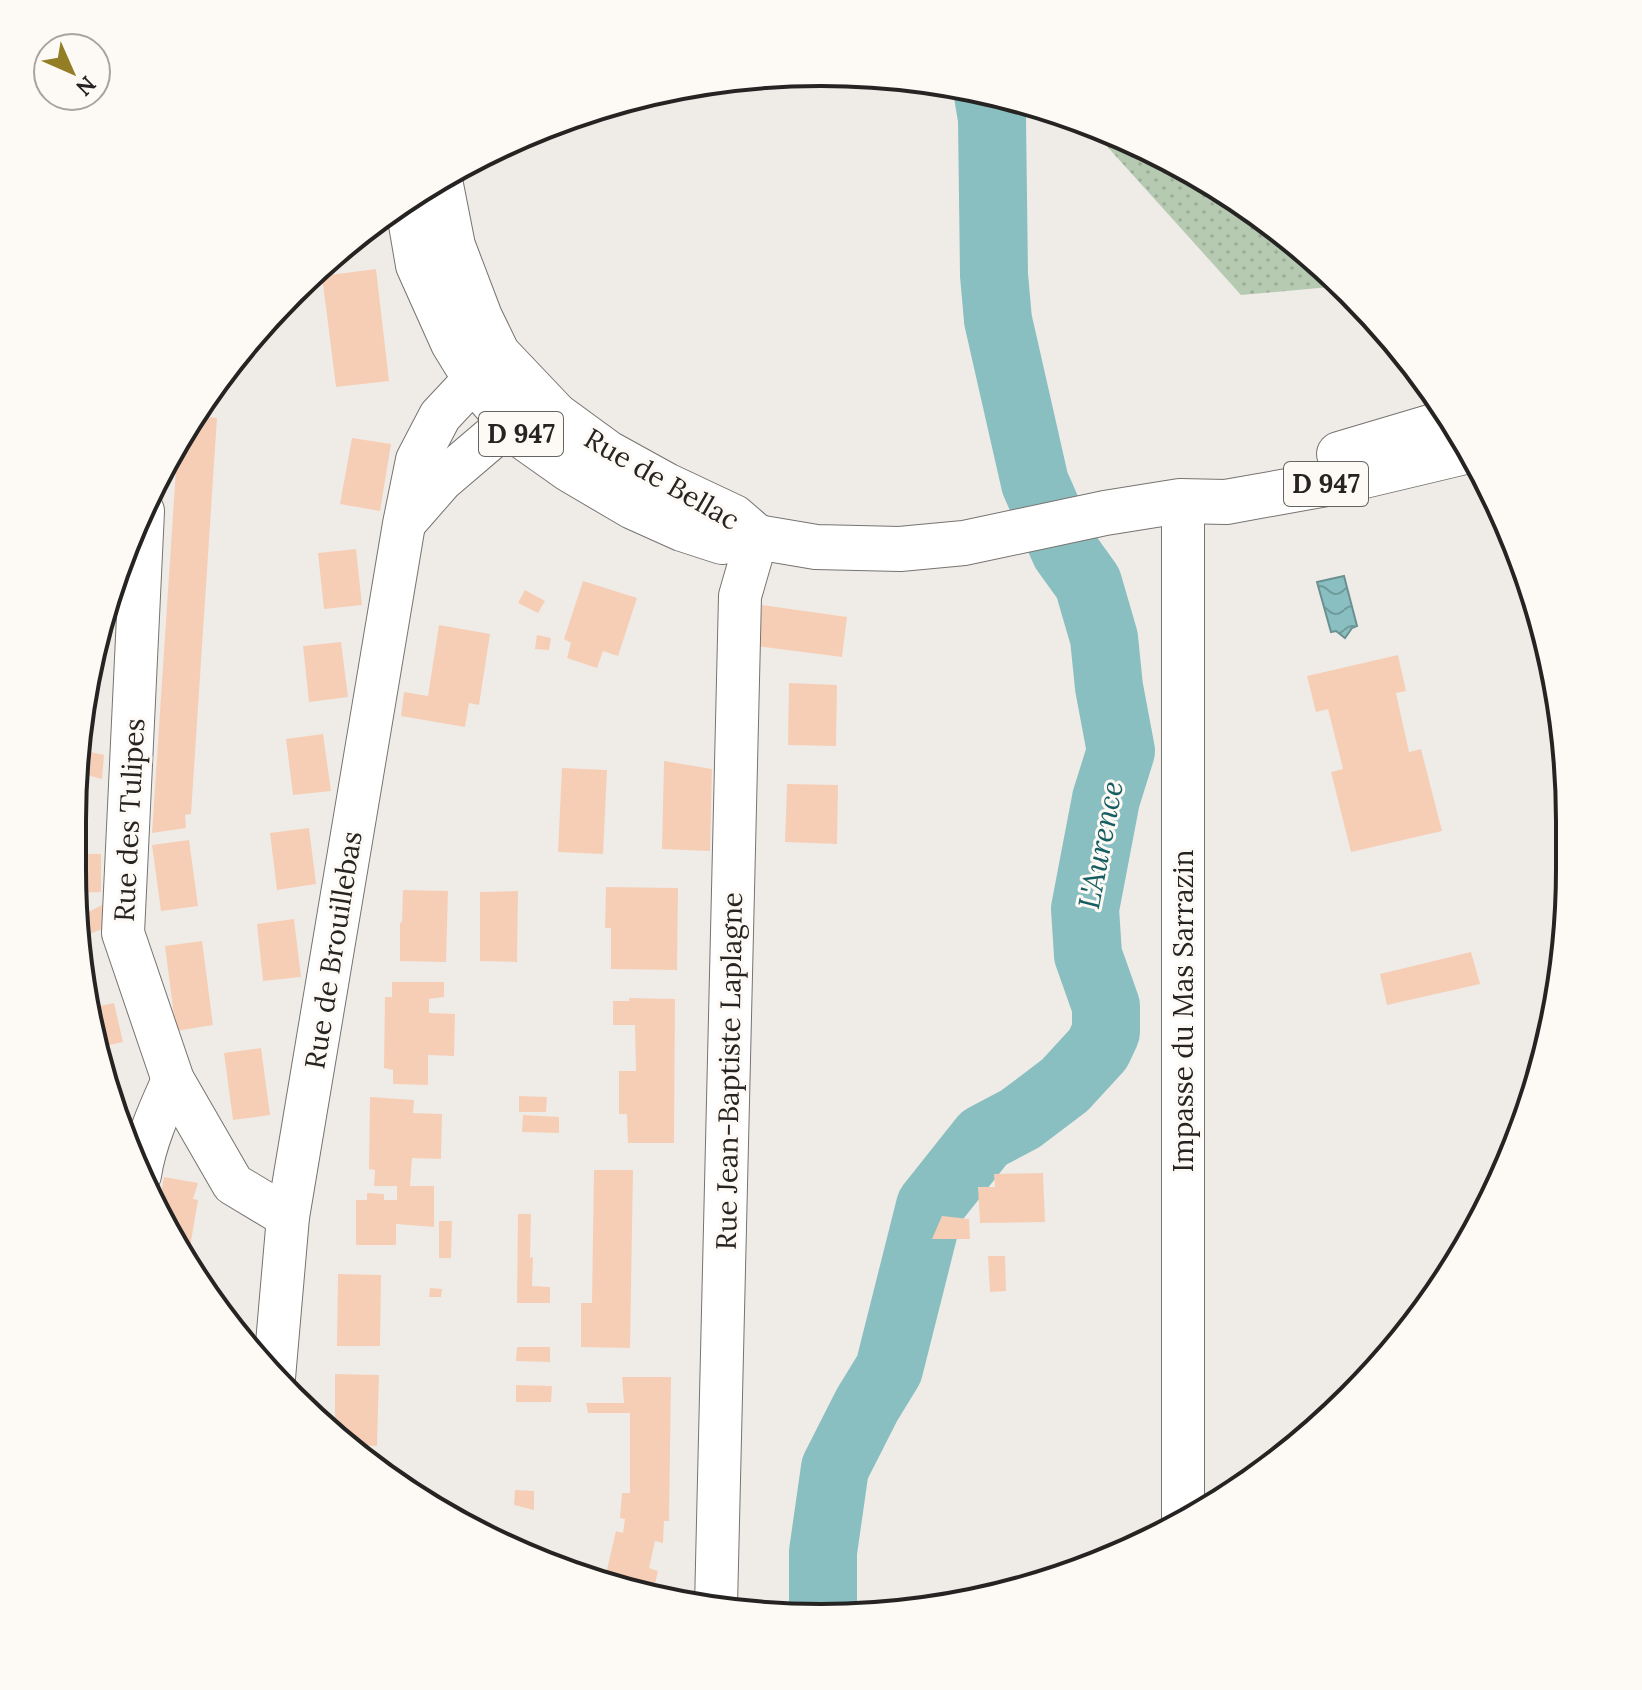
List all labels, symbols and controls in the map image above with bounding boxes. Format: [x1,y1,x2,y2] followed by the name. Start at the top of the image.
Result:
[32,32,112,112] north arrow
[70,70,102,102] text: N
[479,412,563,456] road number: D 947
[578,420,746,538] street label: Rue de Bellac
[1284,462,1368,506] road number: D 947
[106,717,152,923] street label: Rue des Tulipes
[1069,778,1131,912] water label: L'Aurence
[296,828,370,1072] street label: Rue de Brouillebas
[1165,849,1201,1173] street label: Impasse du Mas Sarrazin
[708,892,750,1250] street label: Rue Jean-Baptiste Laplagne

